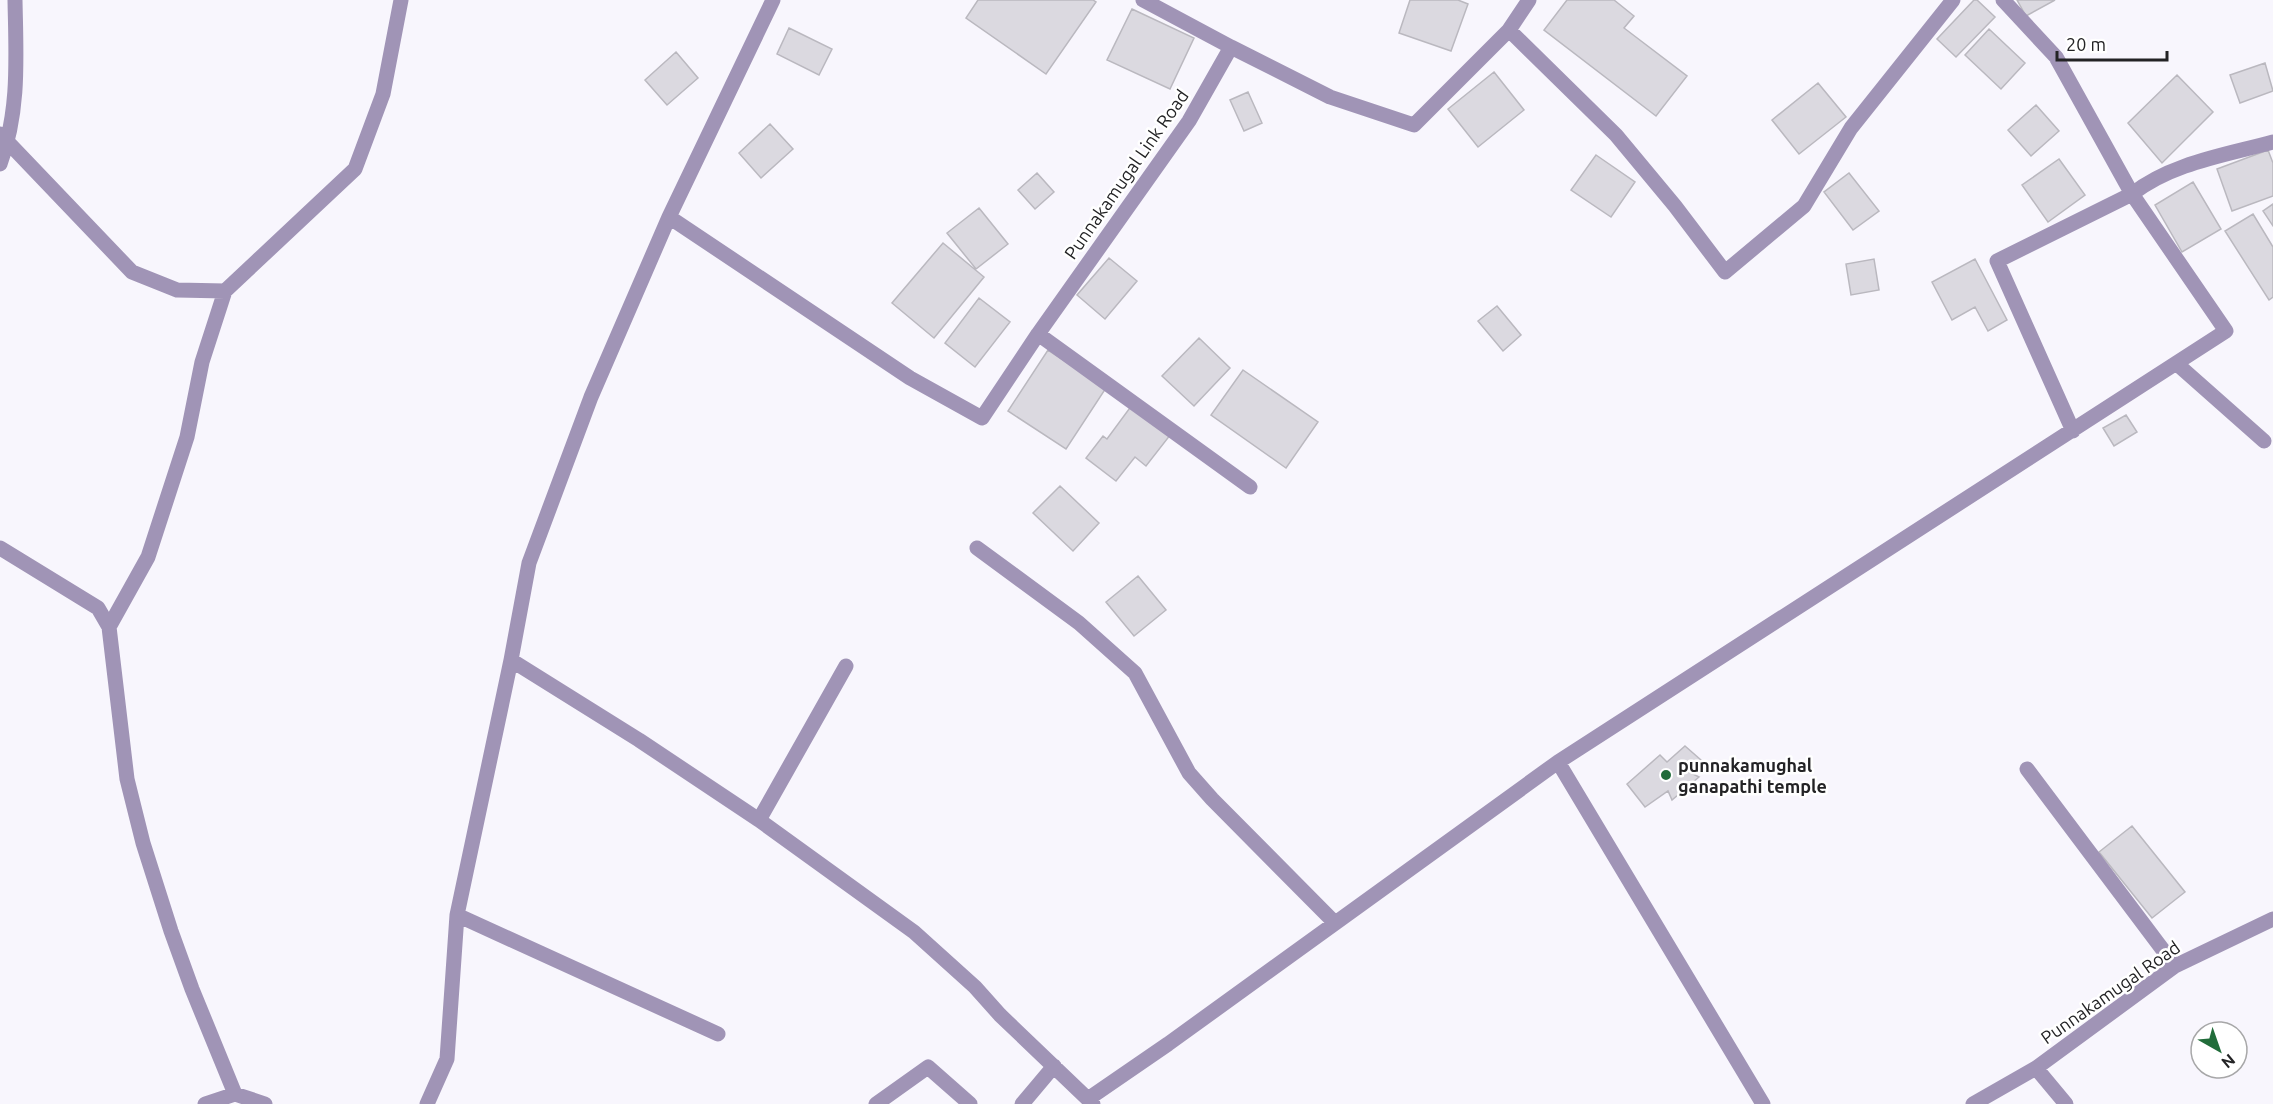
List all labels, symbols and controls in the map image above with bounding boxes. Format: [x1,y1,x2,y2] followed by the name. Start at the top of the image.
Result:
[2057,24,2166,62] scale bar
[2066,34,2106,54] text: 20 m
[1060,86,1192,262] street label: Punnakamugal Link Road
[1678,755,1827,796] place label: punnakamughal ganapathi temple
[1659,768,1673,782] marker: punnakamughal ganapathi temple
[2037,937,2183,1047] street label: Punnakamugal Road
[2189,1020,2249,1080] north arrow
[2218,1051,2239,1072] text: N

